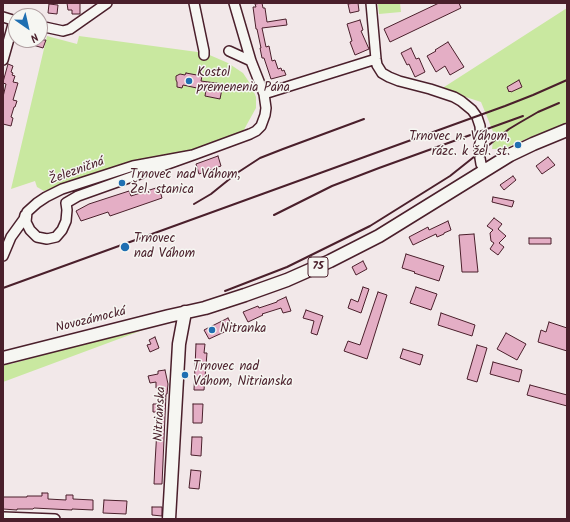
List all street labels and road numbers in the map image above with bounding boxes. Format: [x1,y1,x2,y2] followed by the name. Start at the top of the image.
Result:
[47,155,107,189] street label: Železničná
[308,257,328,277] road number: 75
[54,305,128,337] street label: Novozámocká
[152,386,170,442] street label: Nitrianska

